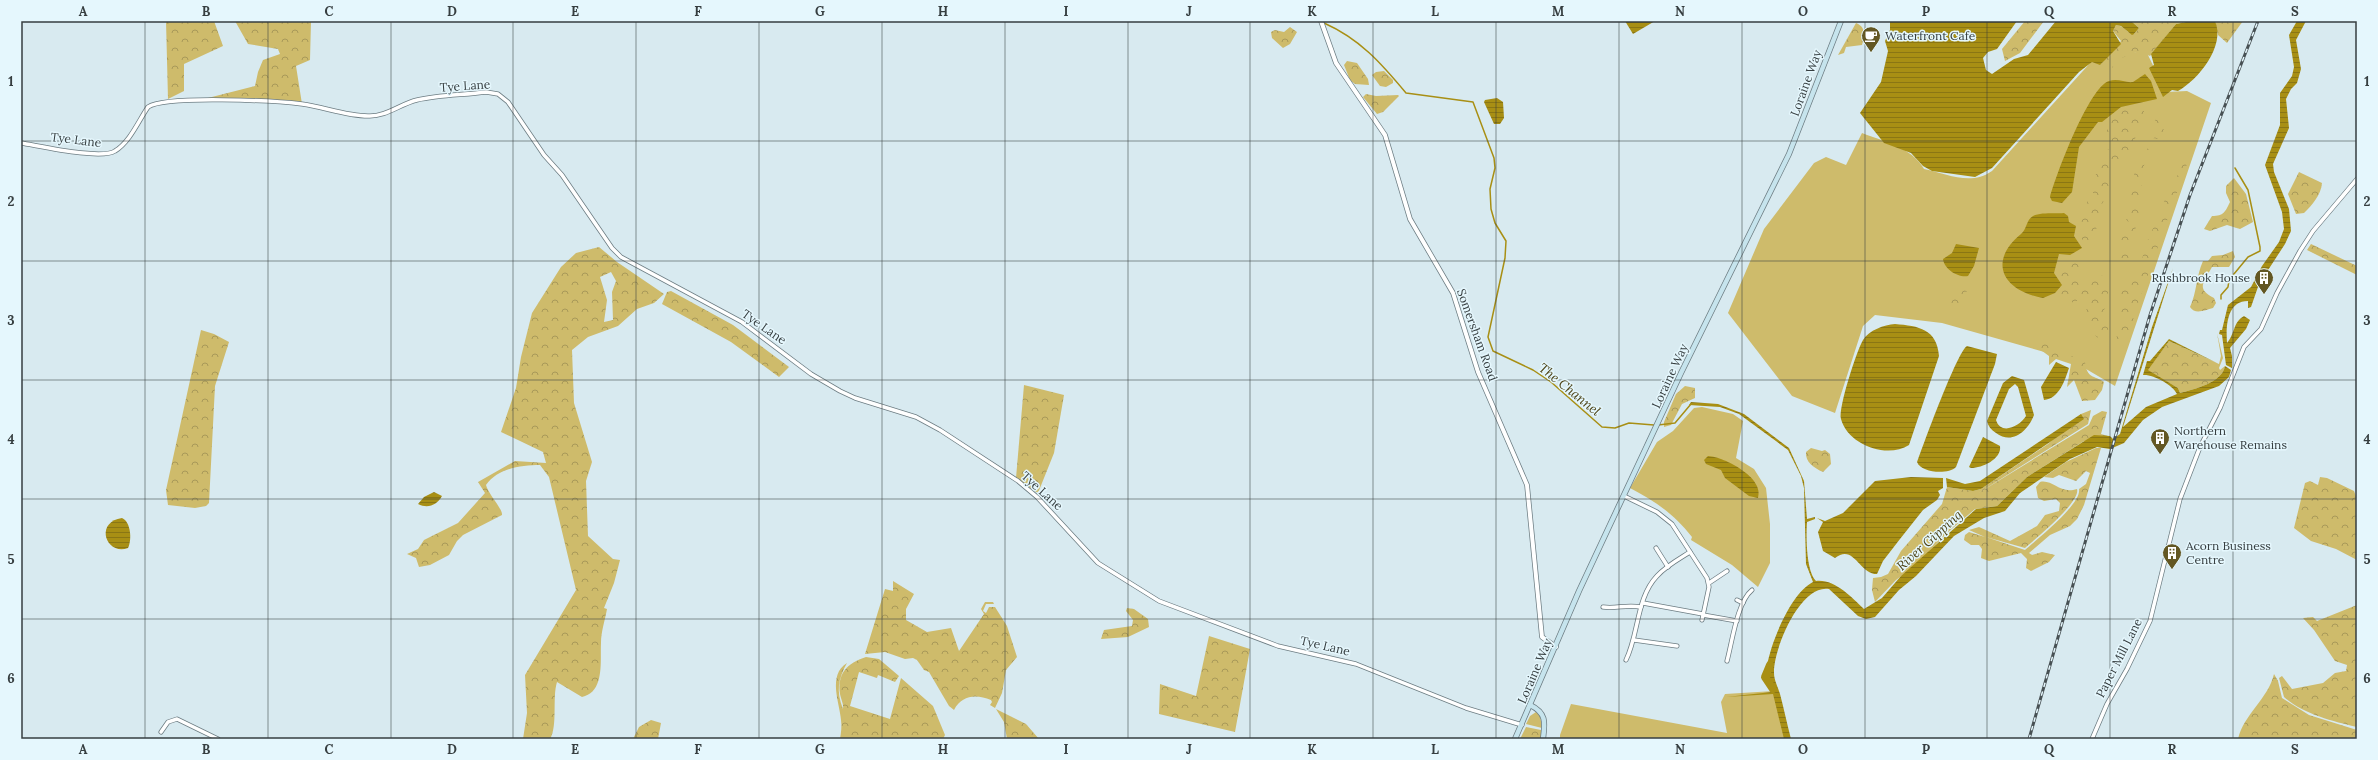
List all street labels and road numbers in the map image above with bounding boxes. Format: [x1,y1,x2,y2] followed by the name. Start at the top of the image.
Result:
[1787,47,1825,118] street label: Loraine Way
[439,76,491,95] street label: Tye Lane
[50,129,103,150] street label: Tye Lane
[1454,287,1501,383] street label: Somersham Road
[739,306,790,348] street label: Tye Lane
[1648,341,1691,410] street label: Loraine Way
[1018,468,1067,514] street label: Tye Lane
[2092,615,2145,700] street label: Paper Mill Lane
[1299,632,1352,659] street label: Tye Lane
[1514,635,1555,706] street label: Loraine Way

